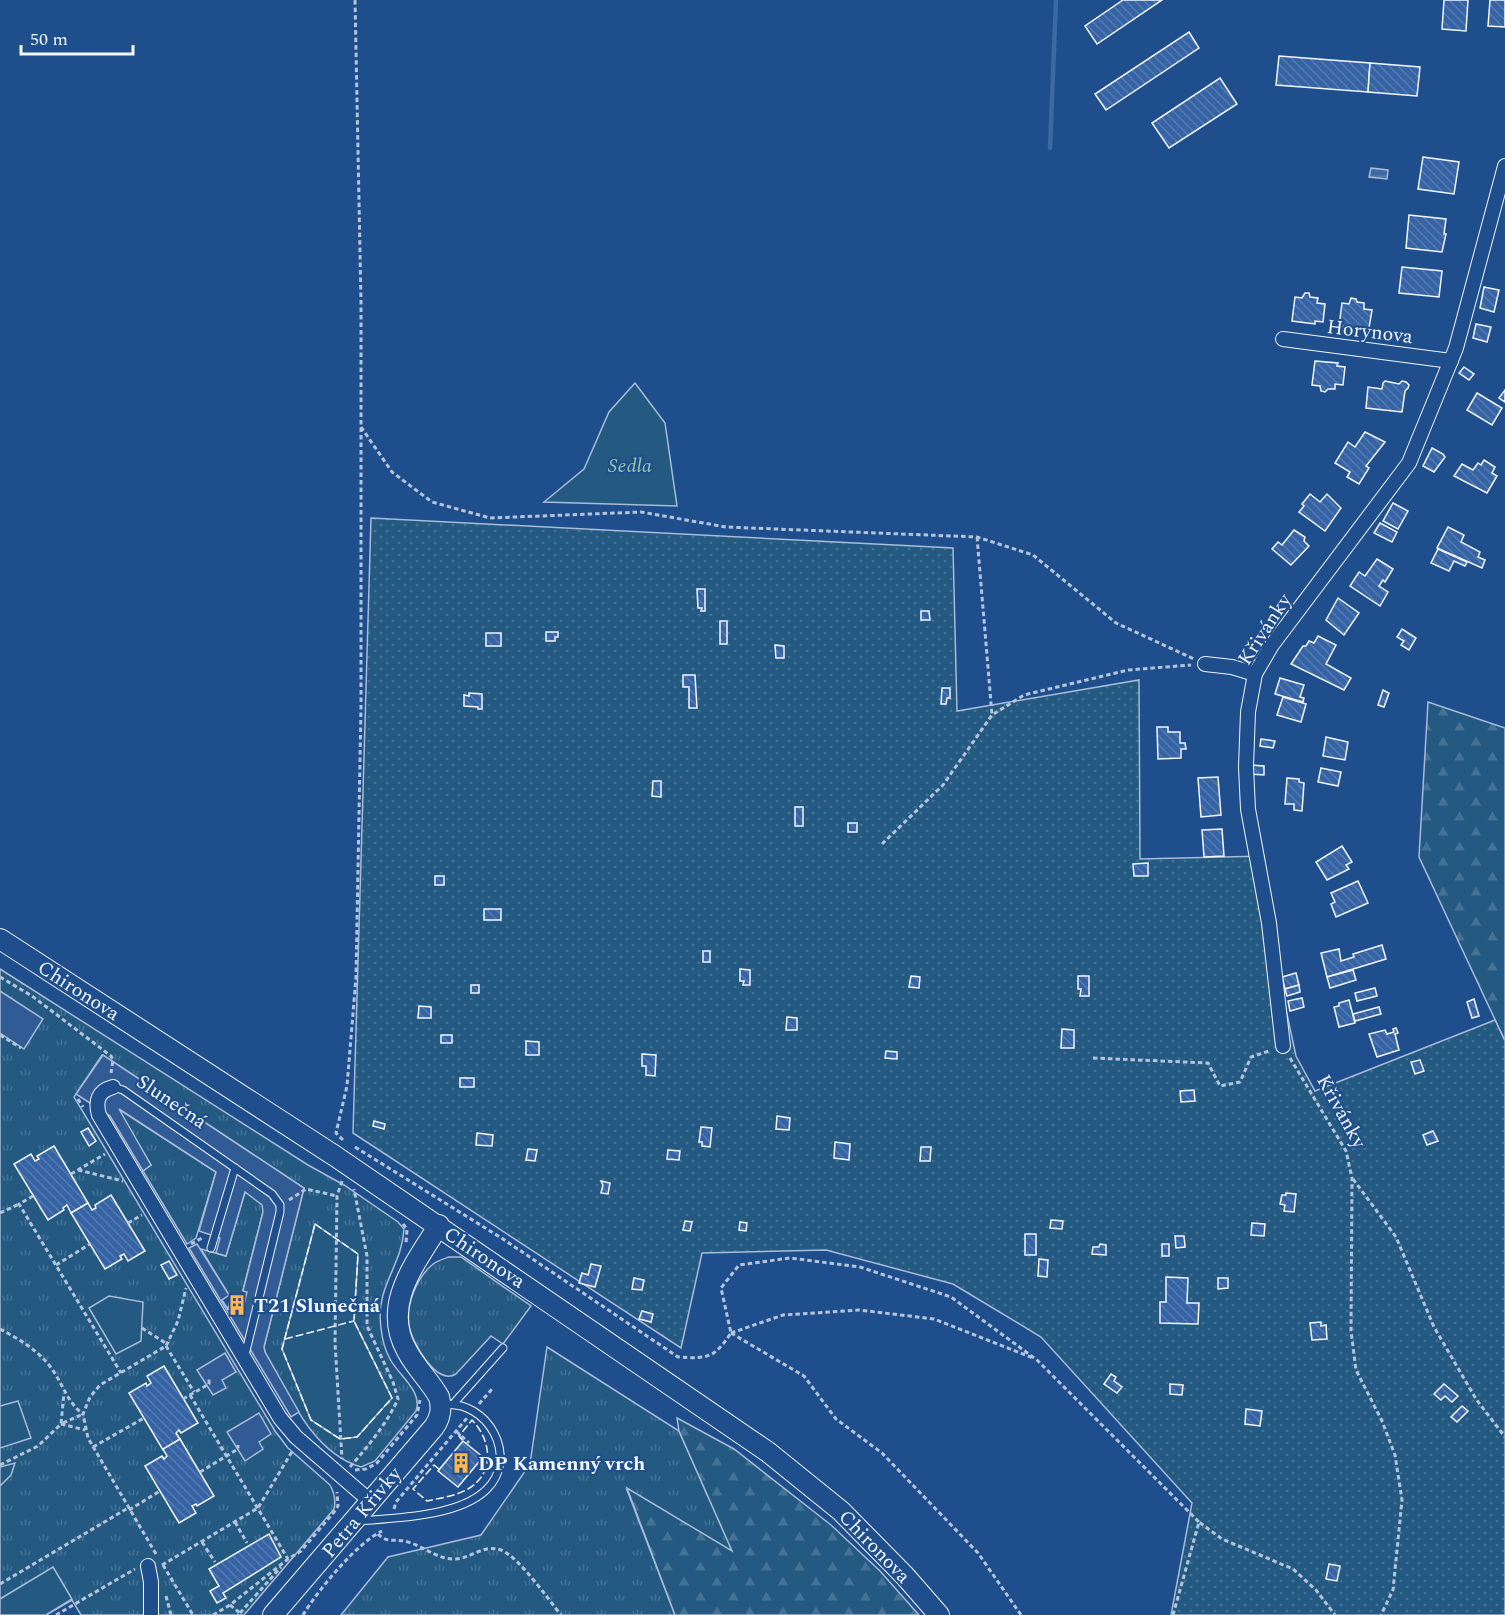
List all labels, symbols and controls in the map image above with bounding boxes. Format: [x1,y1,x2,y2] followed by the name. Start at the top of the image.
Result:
[21,18,134,56] scale bar
[30,26,68,53] text: 50 m
[1325,312,1415,352] street label: Horynova
[608,451,652,481] park label: Sedla
[1230,587,1300,671] street label: Křivánky
[31,953,126,1029] street label: Chironova
[130,1067,213,1137] street label: Slunečná
[1309,1069,1374,1155] street label: Křivánky
[438,1219,532,1296] street label: Chironova
[254,1291,381,1321] place label: T21 Slunečná
[225,1293,249,1317] building icon: T21 Slunečná
[478,1449,645,1479] place label: DP Kamenný vrch
[449,1451,473,1475] building icon: DP Kamenný vrch
[315,1459,410,1565] street label: Petra Křivky
[831,1503,917,1591] street label: Chironova

